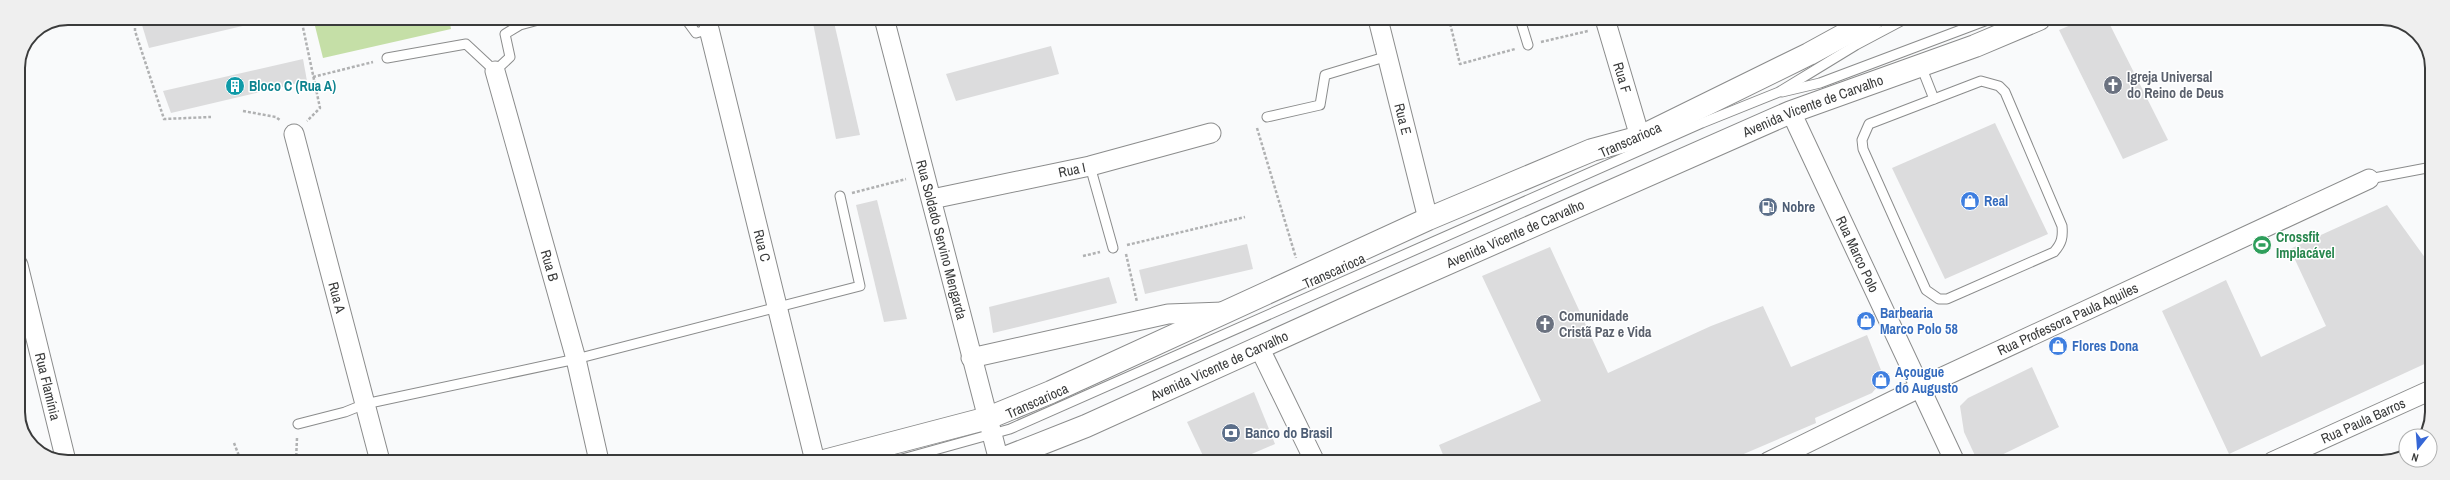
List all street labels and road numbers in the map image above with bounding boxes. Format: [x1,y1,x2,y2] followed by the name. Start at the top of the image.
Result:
[1609,60,1635,95] street label: Rua F
[1739,71,1886,142] street label: Avenida Vicente de Carvalho
[1390,101,1416,137] street label: Rua E
[1596,118,1665,162] street label: Transcarioca
[912,158,971,322] street label: Rua Soldado Servino Mengarda
[1057,158,1087,181] street label: Rua I
[1442,195,1587,272] street label: Avenida Vicente de Carvalho
[1832,213,1883,295] street label: Rua Marco Polo
[750,228,775,264] street label: Rua C
[537,248,563,284] street label: Rua B
[1300,249,1369,293] street label: Transcarioca
[1994,278,2141,359] street label: Rua Professora Paula Aquiles
[324,280,350,315] street label: Rua A
[1147,327,1291,405] street label: Avenida Vicente de Carvalho
[31,351,65,423] street label: Rua Flamínia
[1003,379,1072,423] street label: Transcarioca
[2318,394,2408,448] street label: Rua Paula Barros

